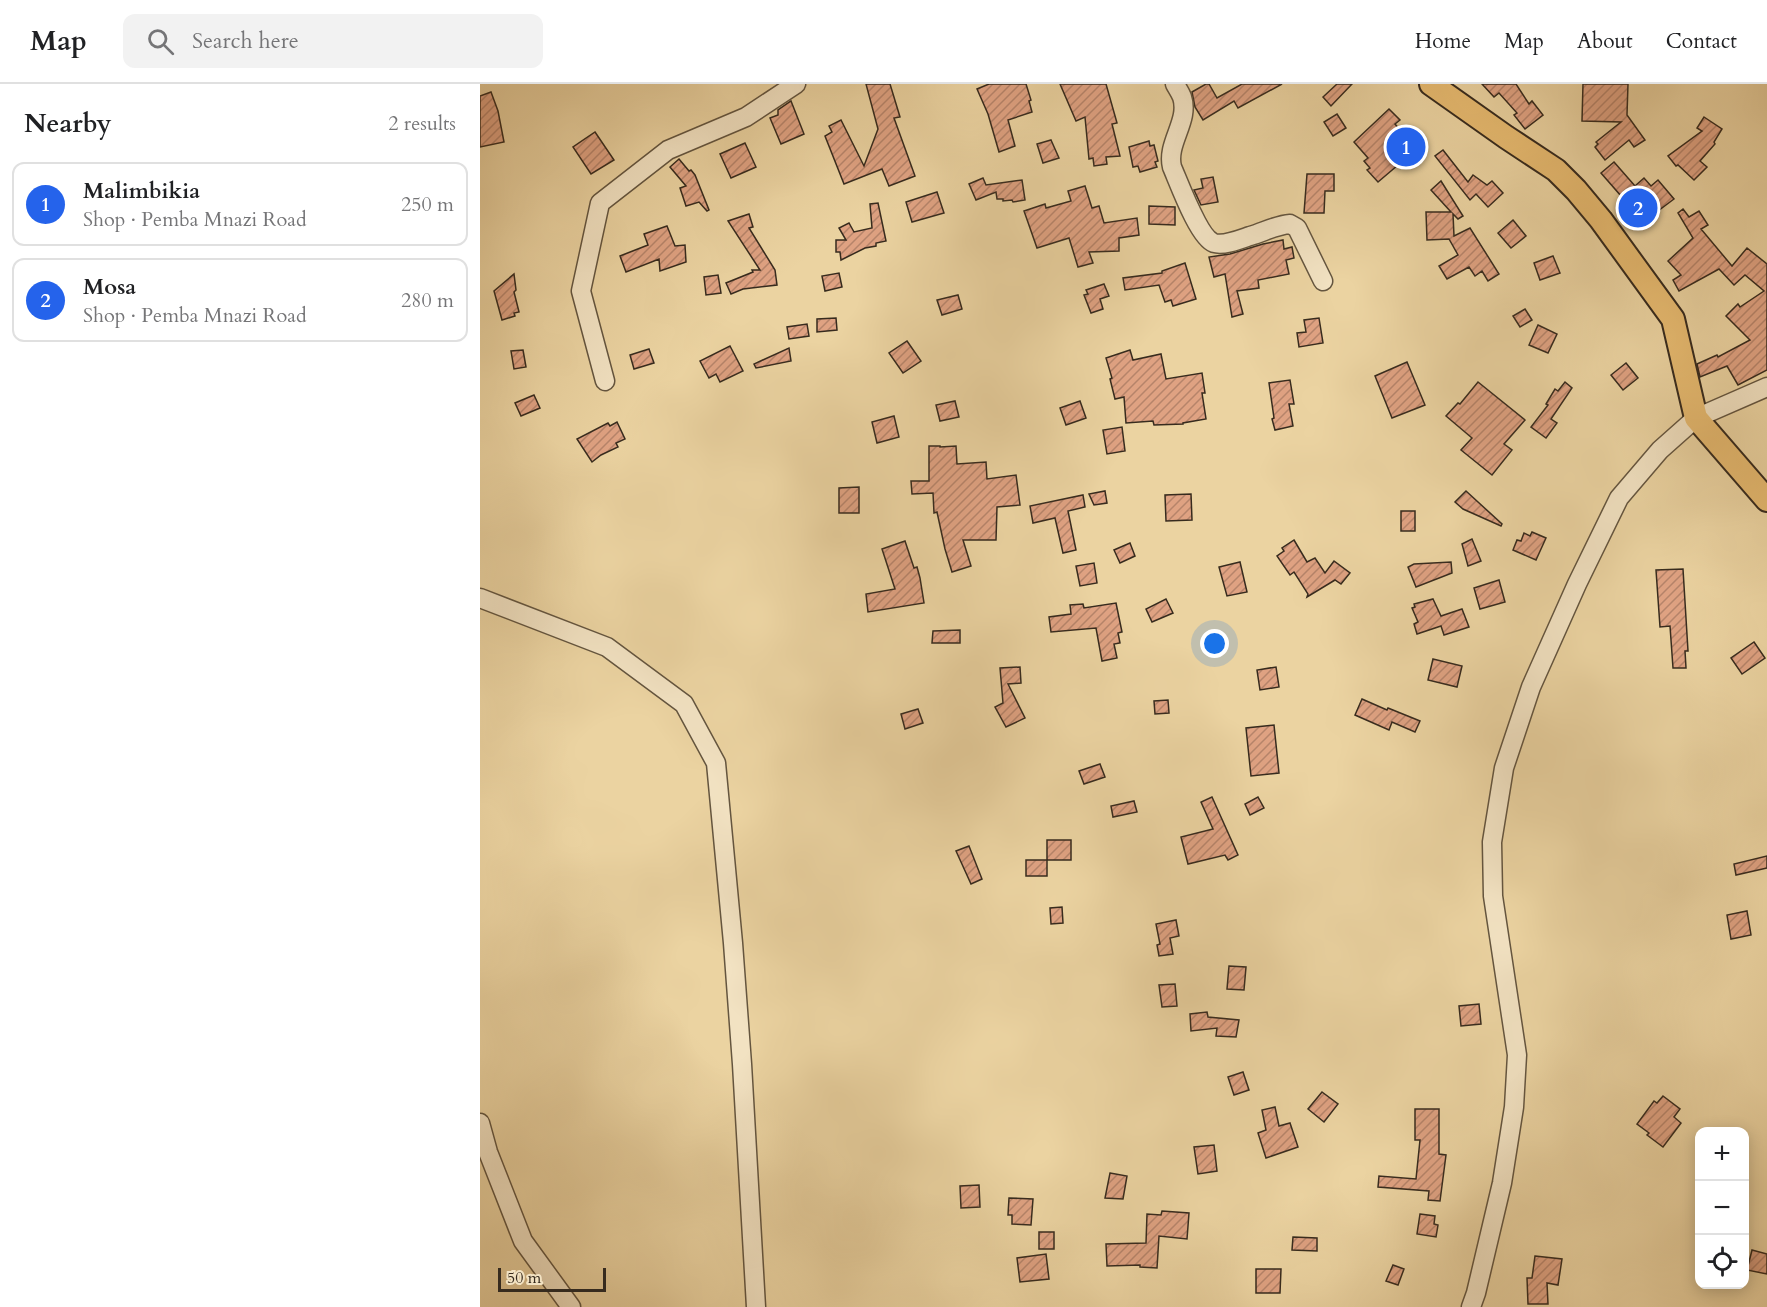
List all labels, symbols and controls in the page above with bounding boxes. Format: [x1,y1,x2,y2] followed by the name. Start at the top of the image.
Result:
[123,14,543,68] search box
[30,22,87,60] text: Map
[144,25,177,58] icon: search
[192,26,299,56] text: Search here
[1415,27,1471,56] text: Home
[1504,27,1544,56] text: Map
[1577,27,1633,56] text: About
[1666,27,1737,56] text: Contact
[24,106,112,141] text: Nearby
[388,110,456,137] text: 2 results
[1386,124,1426,170] pin: 1
[83,176,200,206] text: Malimbikia
[1618,186,1658,230] pin: 2
[40,191,51,218] text: 1
[401,191,454,218] text: 250 m
[83,206,307,233] text: Shop · Pemba Mnazi Road
[83,272,136,302] text: Mosa
[40,287,51,314] text: 2
[401,287,454,314] text: 280 m
[83,302,307,329] text: Shop · Pemba Mnazi Road
[1200,629,1229,658] your location
[1695,1127,1749,1289] map controls
[1695,1127,1749,1181] button: +
[1695,1181,1749,1235] button: −
[1695,1235,1749,1289] button: locate
[498,1265,606,1292] scale bar
[507,1267,541,1289] text: 50 m

